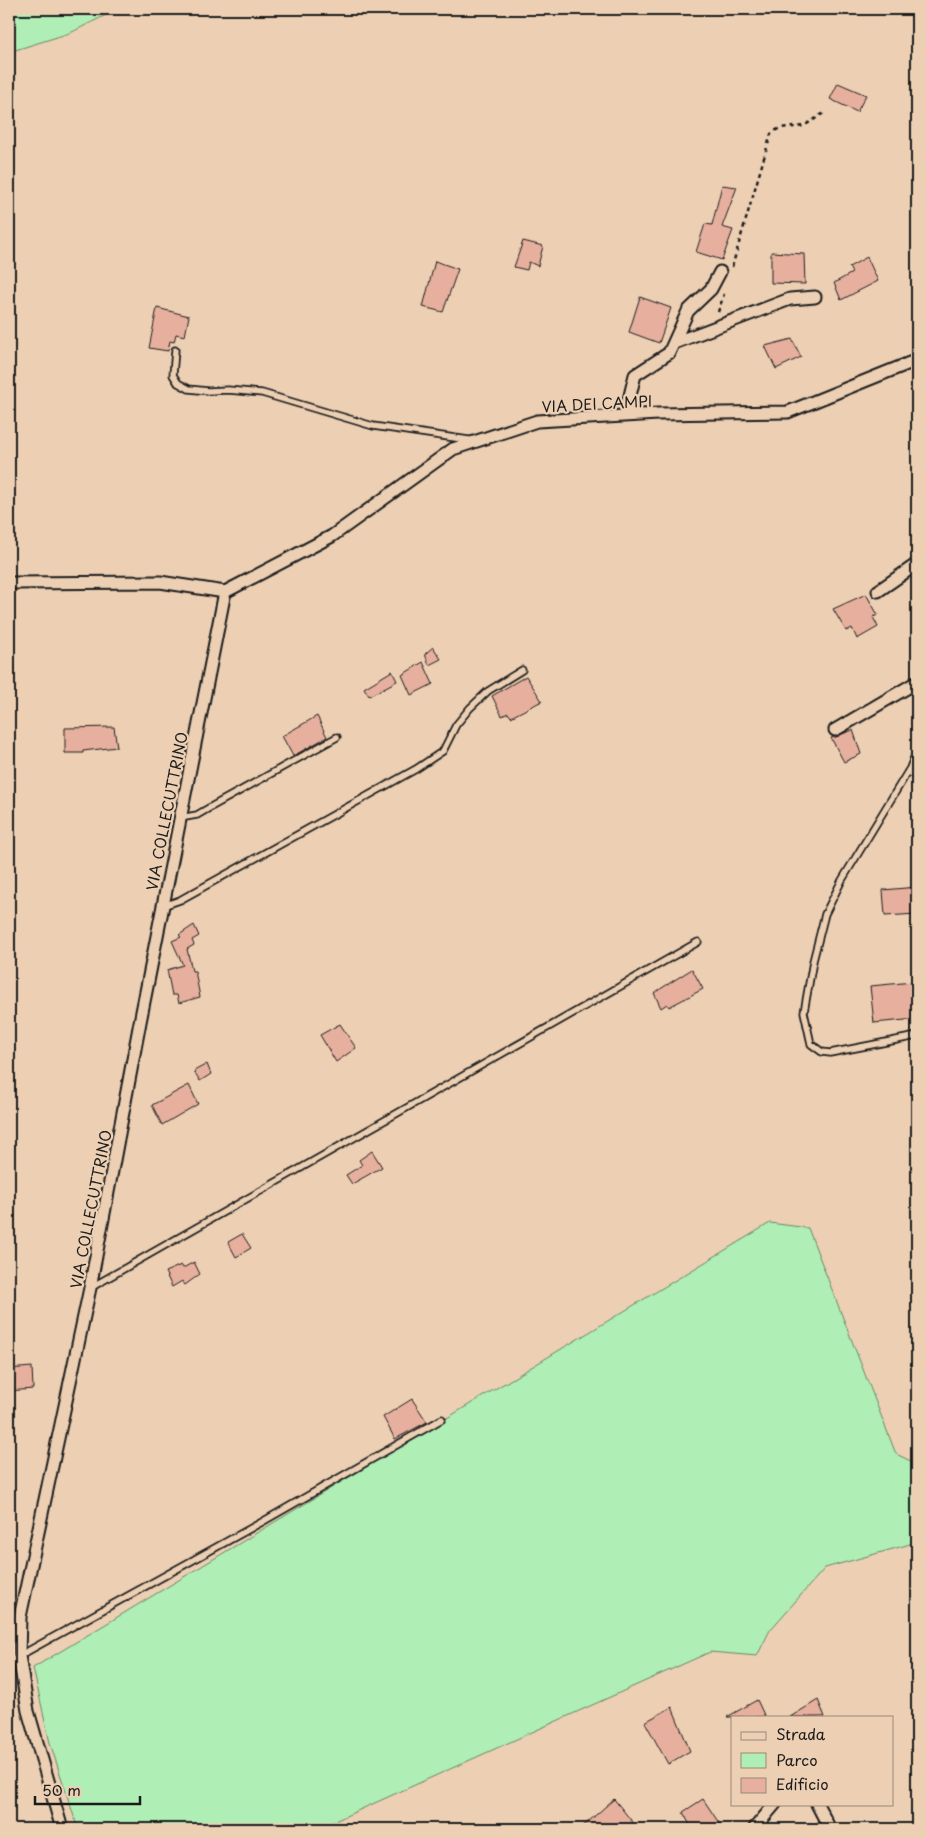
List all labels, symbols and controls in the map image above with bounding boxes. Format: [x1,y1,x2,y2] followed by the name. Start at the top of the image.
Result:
[541,389,653,417] street label: VIA DEI CAMPI
[139,730,193,892] street label: VIA COLLECUTTRINO
[63,1128,117,1290] street label: VIA COLLECUTTRINO
[731,1716,894,1806] legend
[776,1722,826,1745] text: Strada
[776,1748,818,1771] text: Parco
[776,1772,829,1795] text: Edificio
[35,1773,140,1805] scale bar
[42,1778,81,1801] text: 50 m

